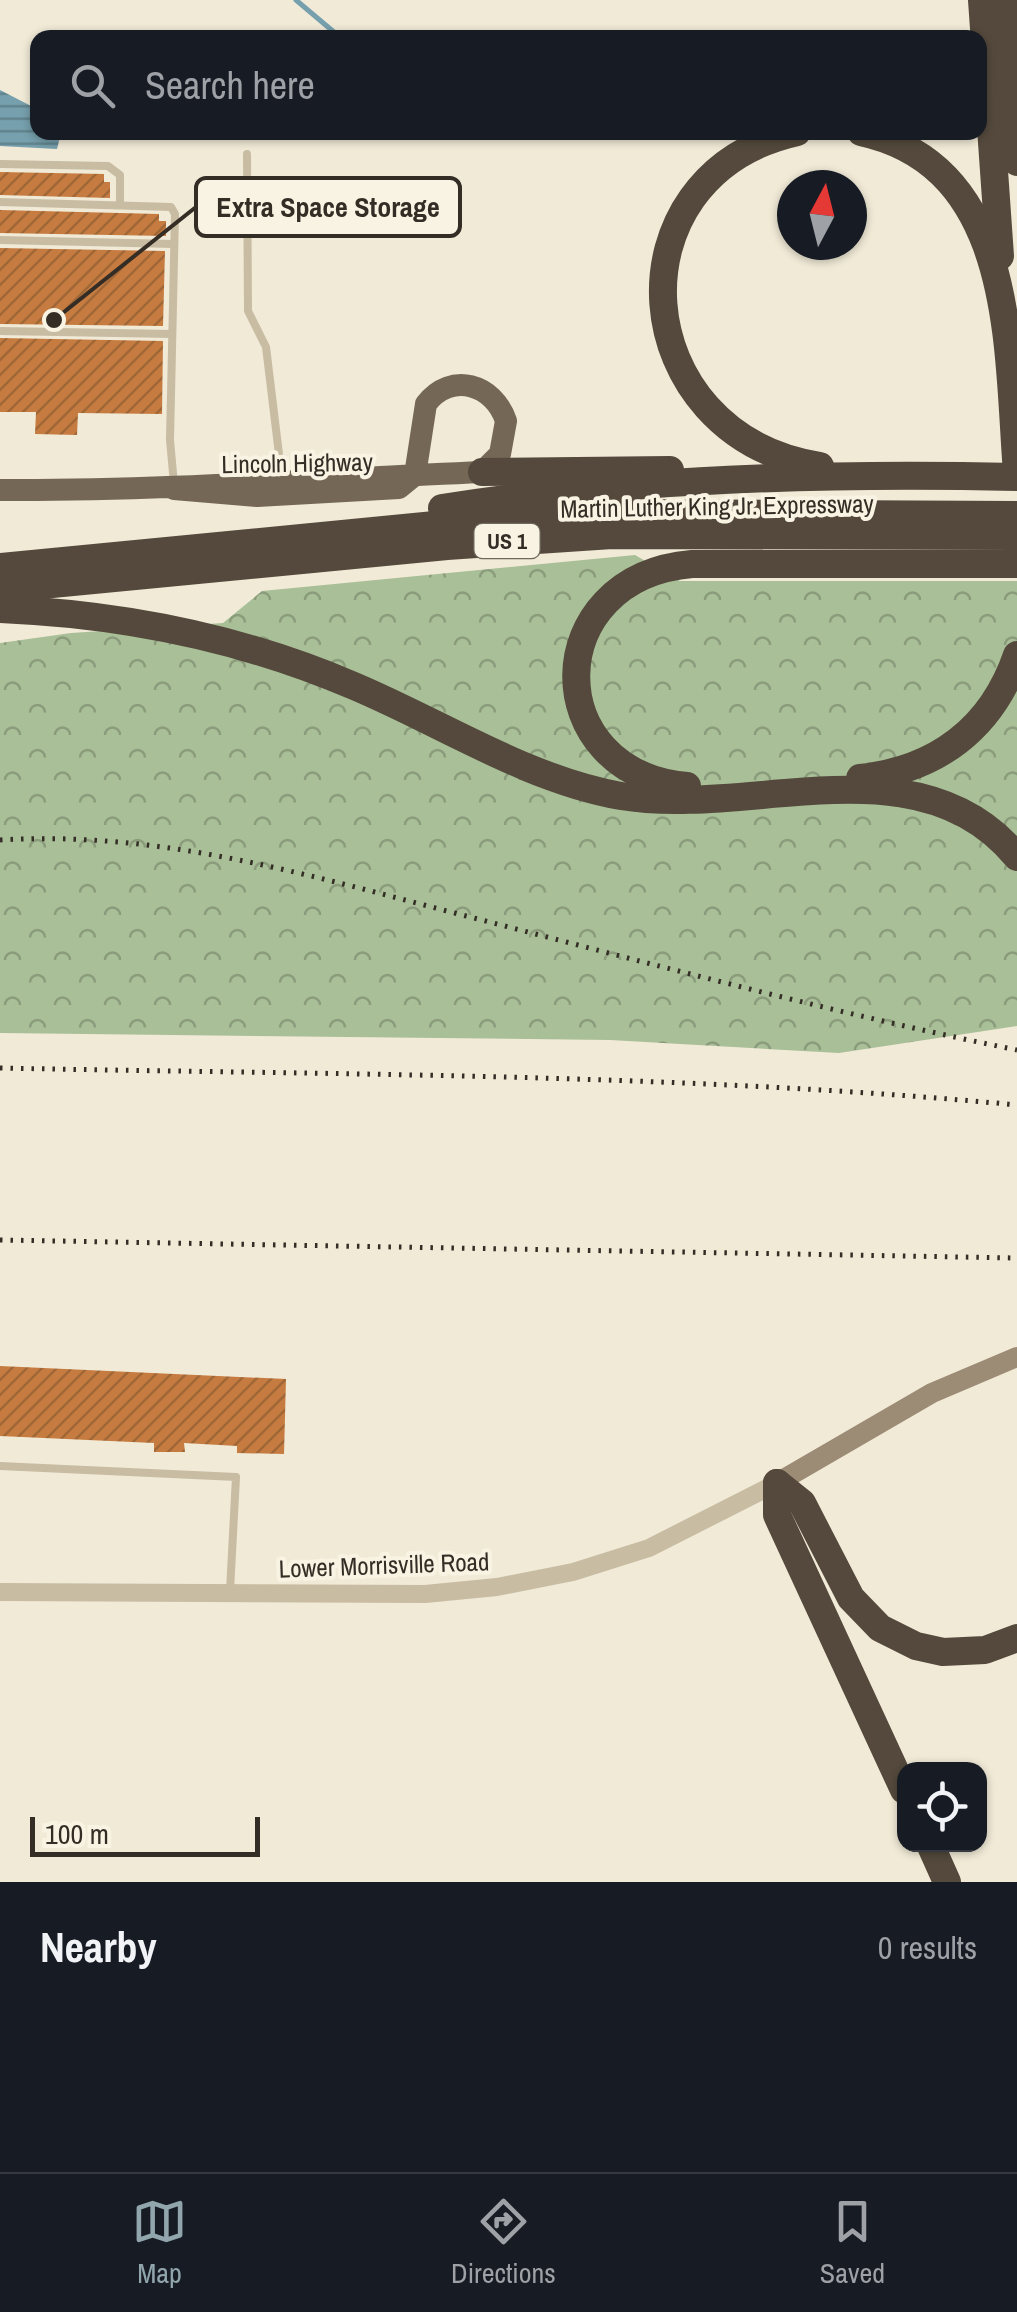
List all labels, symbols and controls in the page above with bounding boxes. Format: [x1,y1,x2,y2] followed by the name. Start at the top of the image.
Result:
[30,30,987,140] search box
[65,58,120,113] icon: search
[145,60,315,111] text: Search here
[777,170,867,260] north arrow
[196,178,460,236] callout: Extra Space Storage
[216,188,440,226] text: Extra Space Storage
[221,445,374,481] street label: Lincoln Highway
[560,486,875,526] street label: Martin Luther King Jr. Expressway
[474,524,540,558] road number: US 1
[278,1544,490,1586] street label: Lower Morrisville Road
[897,1762,987,1852] map controls
[897,1762,987,1852] button: locate
[30,1812,260,1856] scale bar
[45,1815,109,1853] text: 100 m
[40,1919,157,1975] text: Nearby
[878,1926,977,1969] text: 0 results
[132,2194,187,2292] tab: Map
[451,2194,556,2292] tab: Directions
[820,2194,885,2292] tab: Saved

